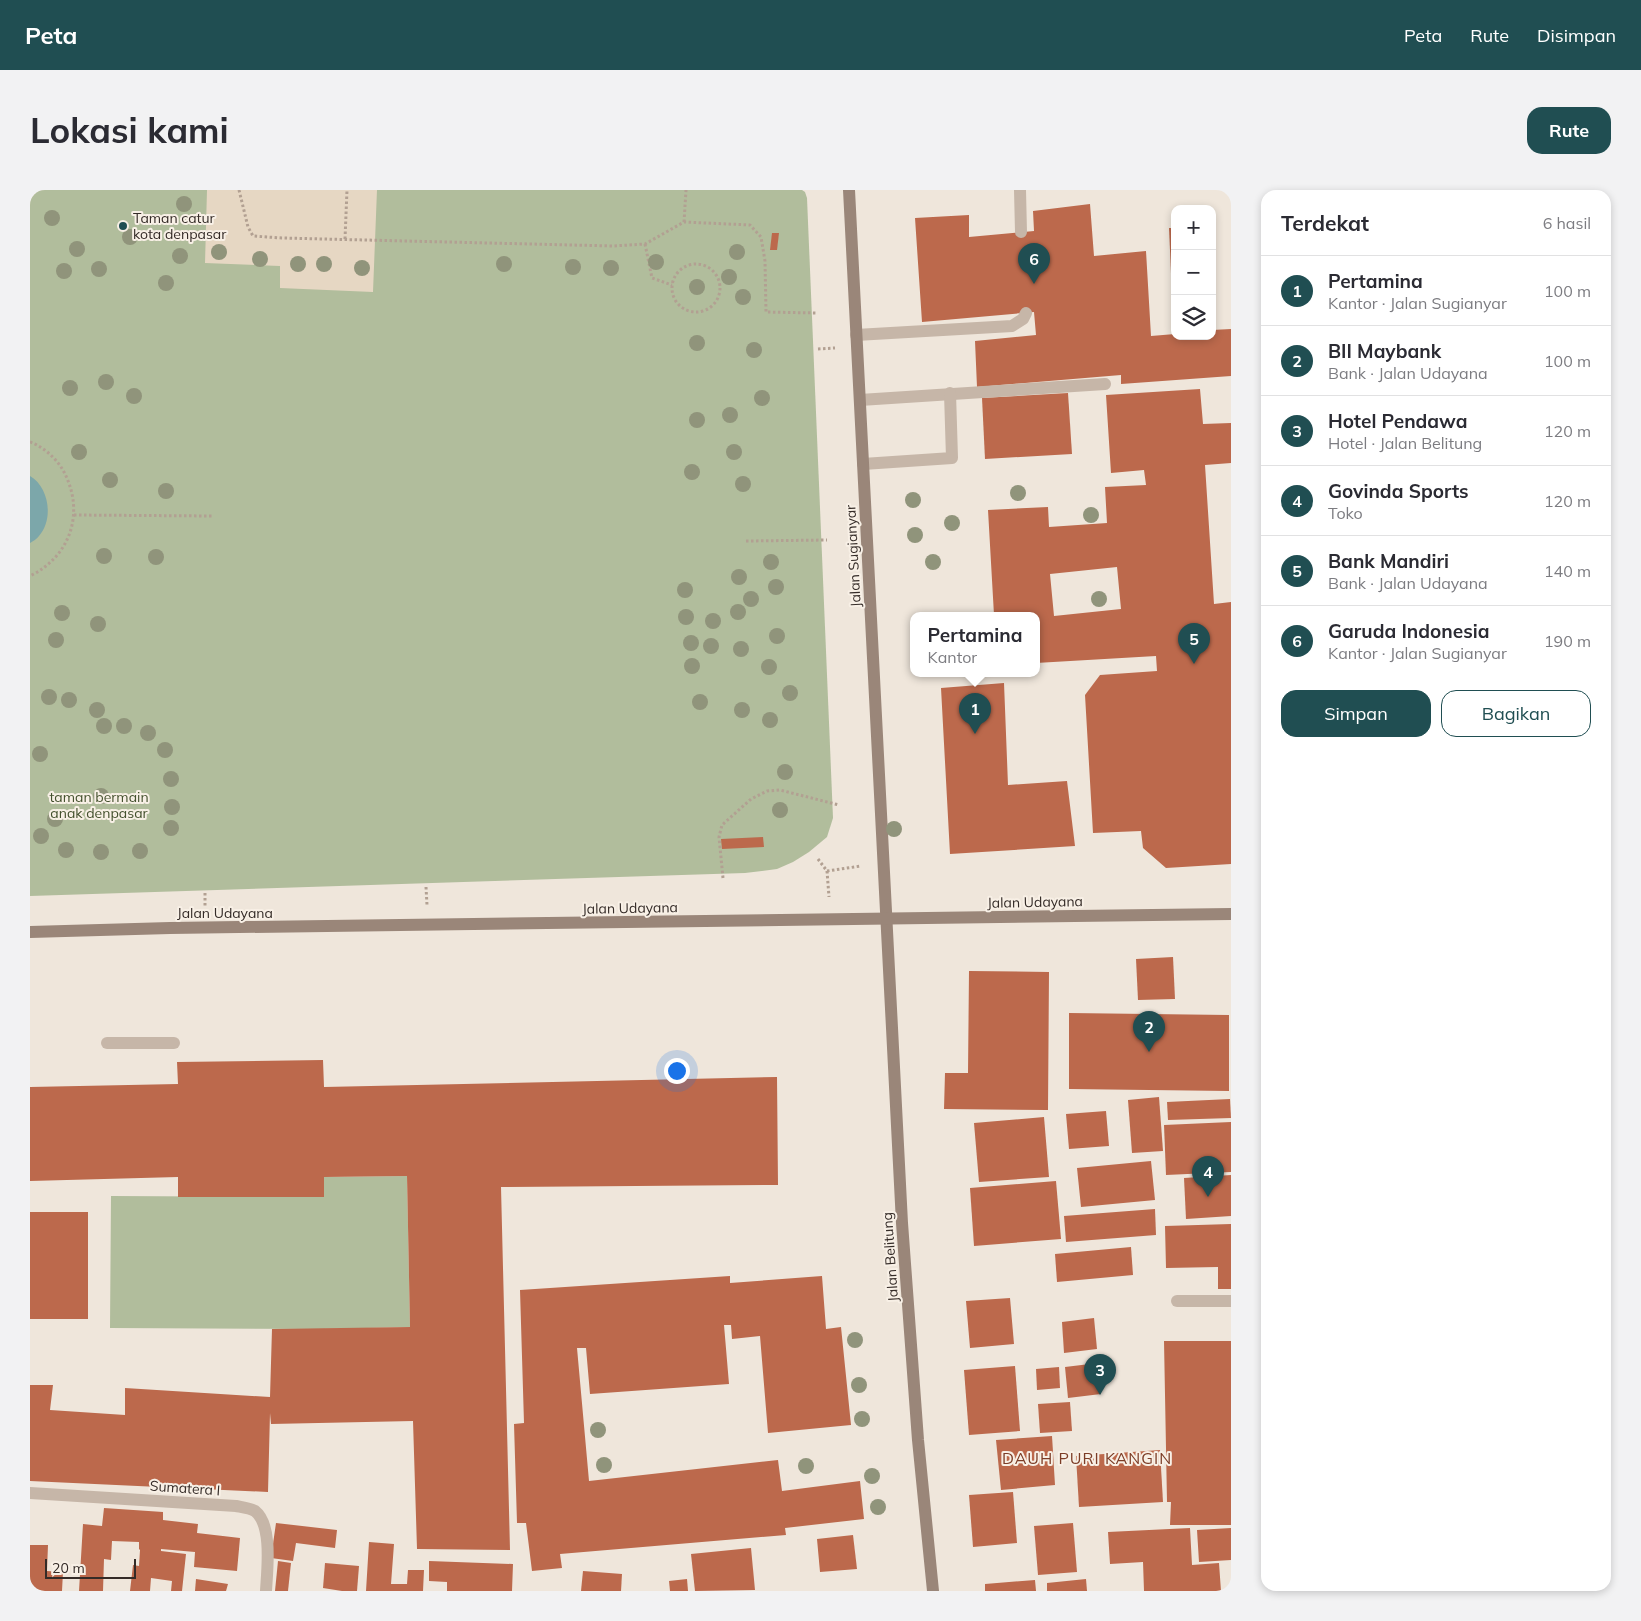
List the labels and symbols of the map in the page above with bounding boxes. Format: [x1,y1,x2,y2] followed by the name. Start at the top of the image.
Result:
[133,209,227,243] place label: Taman catur kota denpasar
[117,220,129,232] marker: Taman catur kota denpasar
[1018,243,1050,284] pin: 6
[841,503,865,608] street label: Jalan Sugianyar
[1178,623,1210,664] pin: 5
[959,693,991,734] pin: 1
[49,788,149,822] park label: taman bermain anak denpasar
[987,892,1083,912] street label: Jalan Udayana
[582,898,678,918] street label: Jalan Udayana
[177,904,273,922] street label: Jalan Udayana
[1133,1011,1165,1052] pin: 2
[664,1058,690,1084] your location
[1192,1156,1224,1197] pin: 4
[878,1211,902,1303] street label: Jalan Belitung
[1084,1354,1116,1395] pin: 3
[1002,1448,1172,1468] district label: DAUH PURI KANGIN
[149,1477,221,1499] street label: Sumatera I
[45,1556,136,1579] scale bar

